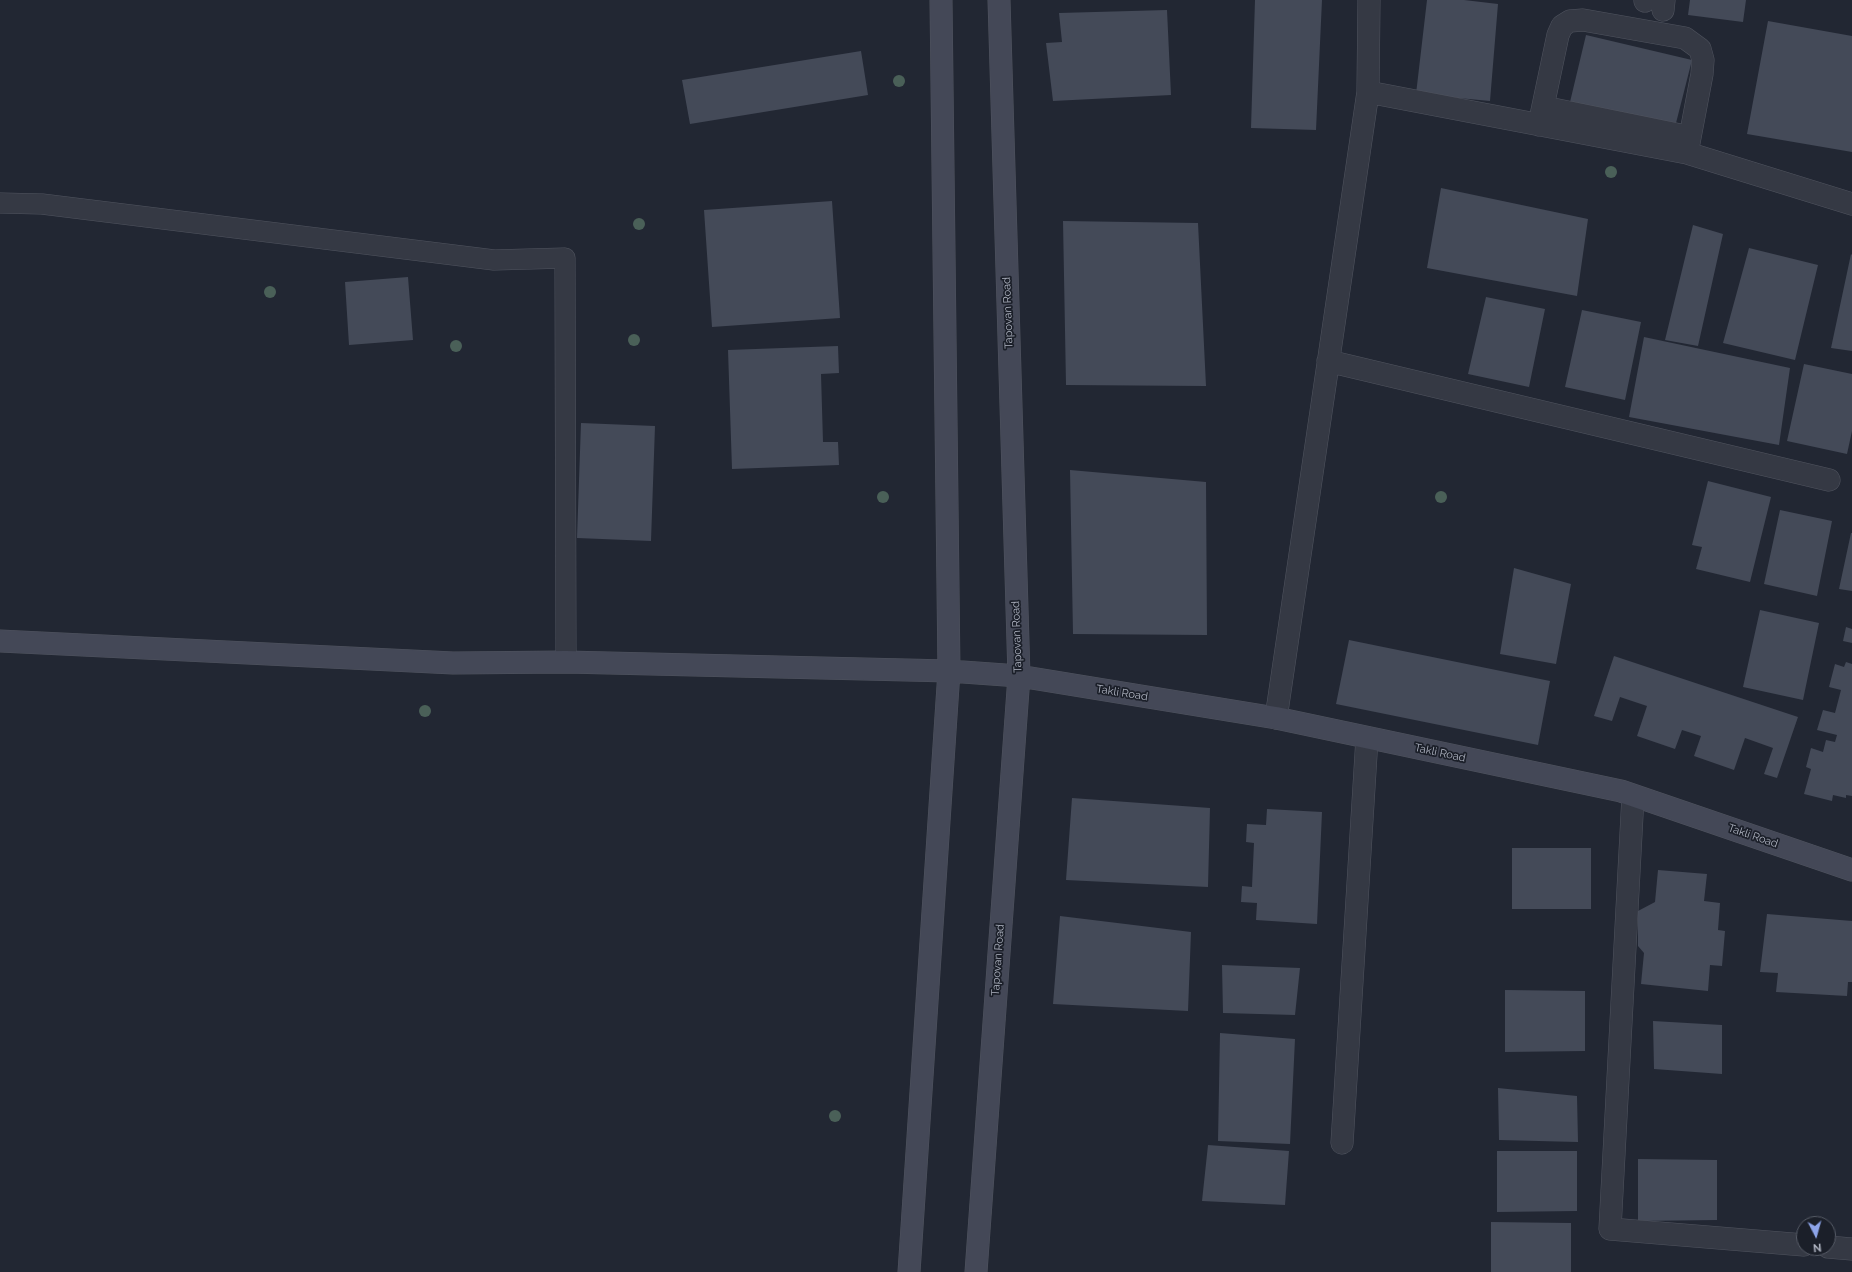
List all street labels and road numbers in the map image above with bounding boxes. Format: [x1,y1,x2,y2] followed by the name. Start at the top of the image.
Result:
[1000,277,1016,349] street label: Tapovan Road
[1009,601,1025,673] street label: Tapovan Road
[1095,682,1149,704] street label: Takli Road
[1413,741,1467,765] street label: Takli Road
[1726,821,1780,851] street label: Takli Road
[989,924,1007,996] street label: Tapovan Road

